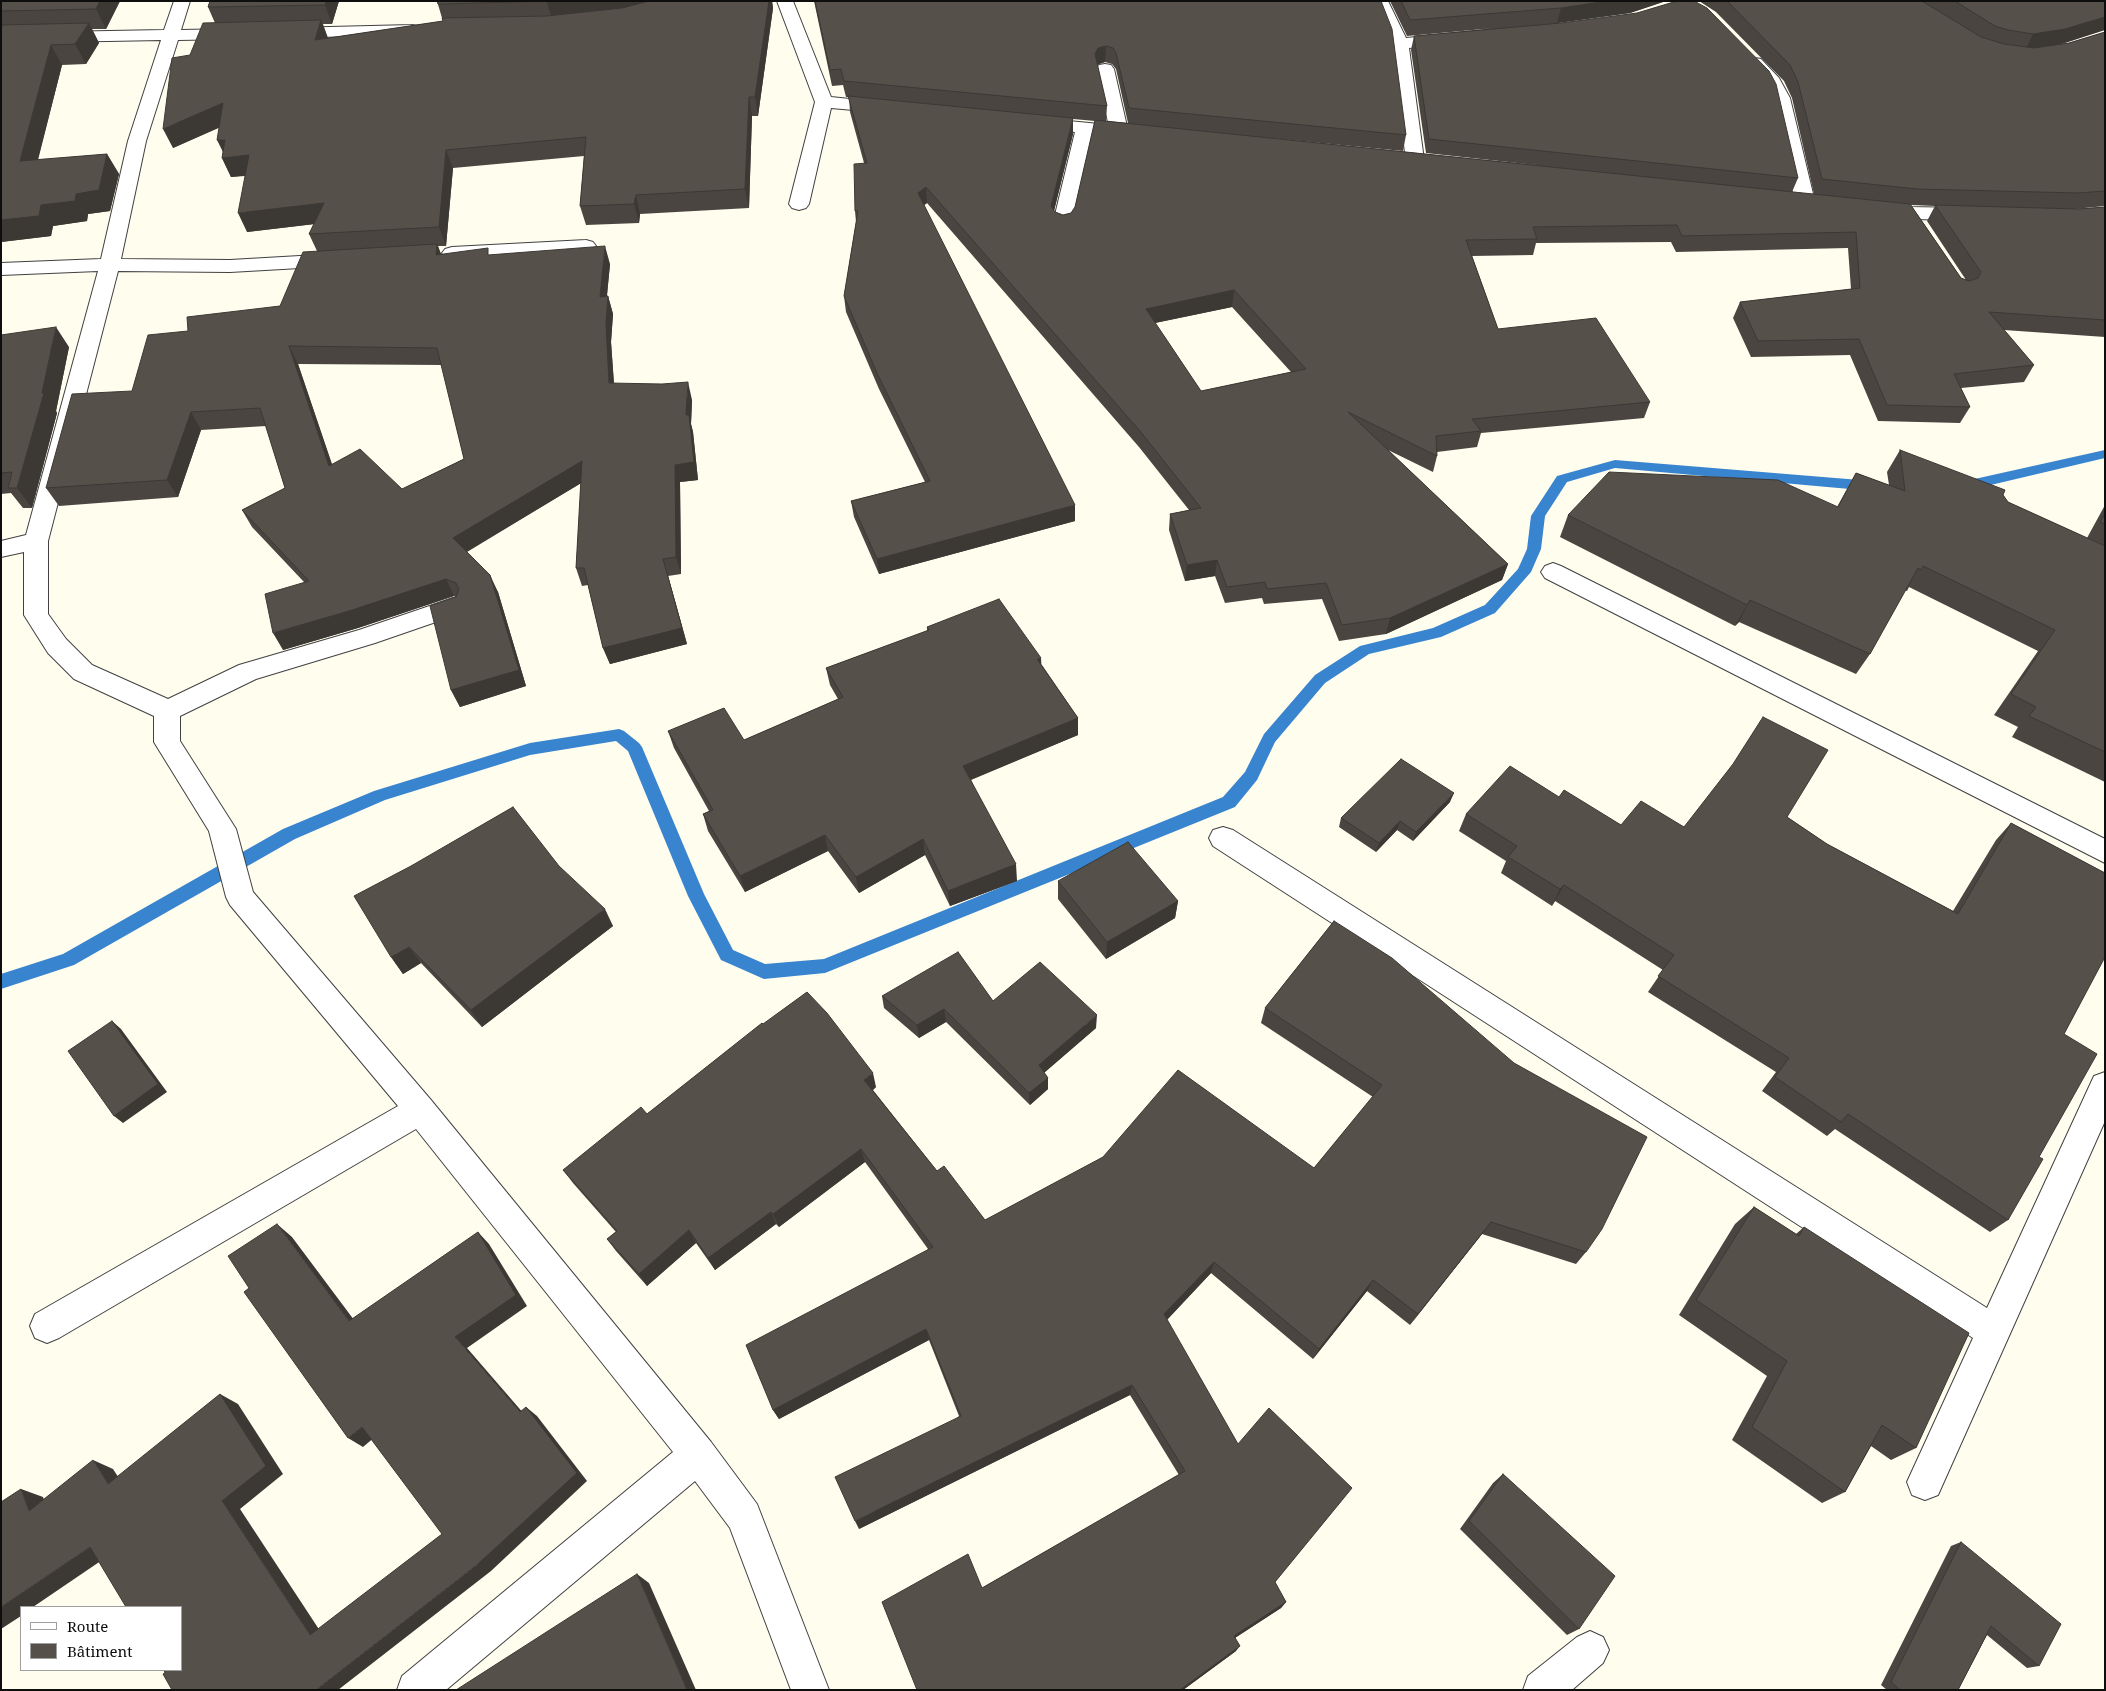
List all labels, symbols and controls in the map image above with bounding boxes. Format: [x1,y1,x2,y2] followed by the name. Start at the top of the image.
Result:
[20,1606,182,1671] legend
[67,1616,108,1636] text: Route
[67,1641,133,1661] text: Bâtiment

